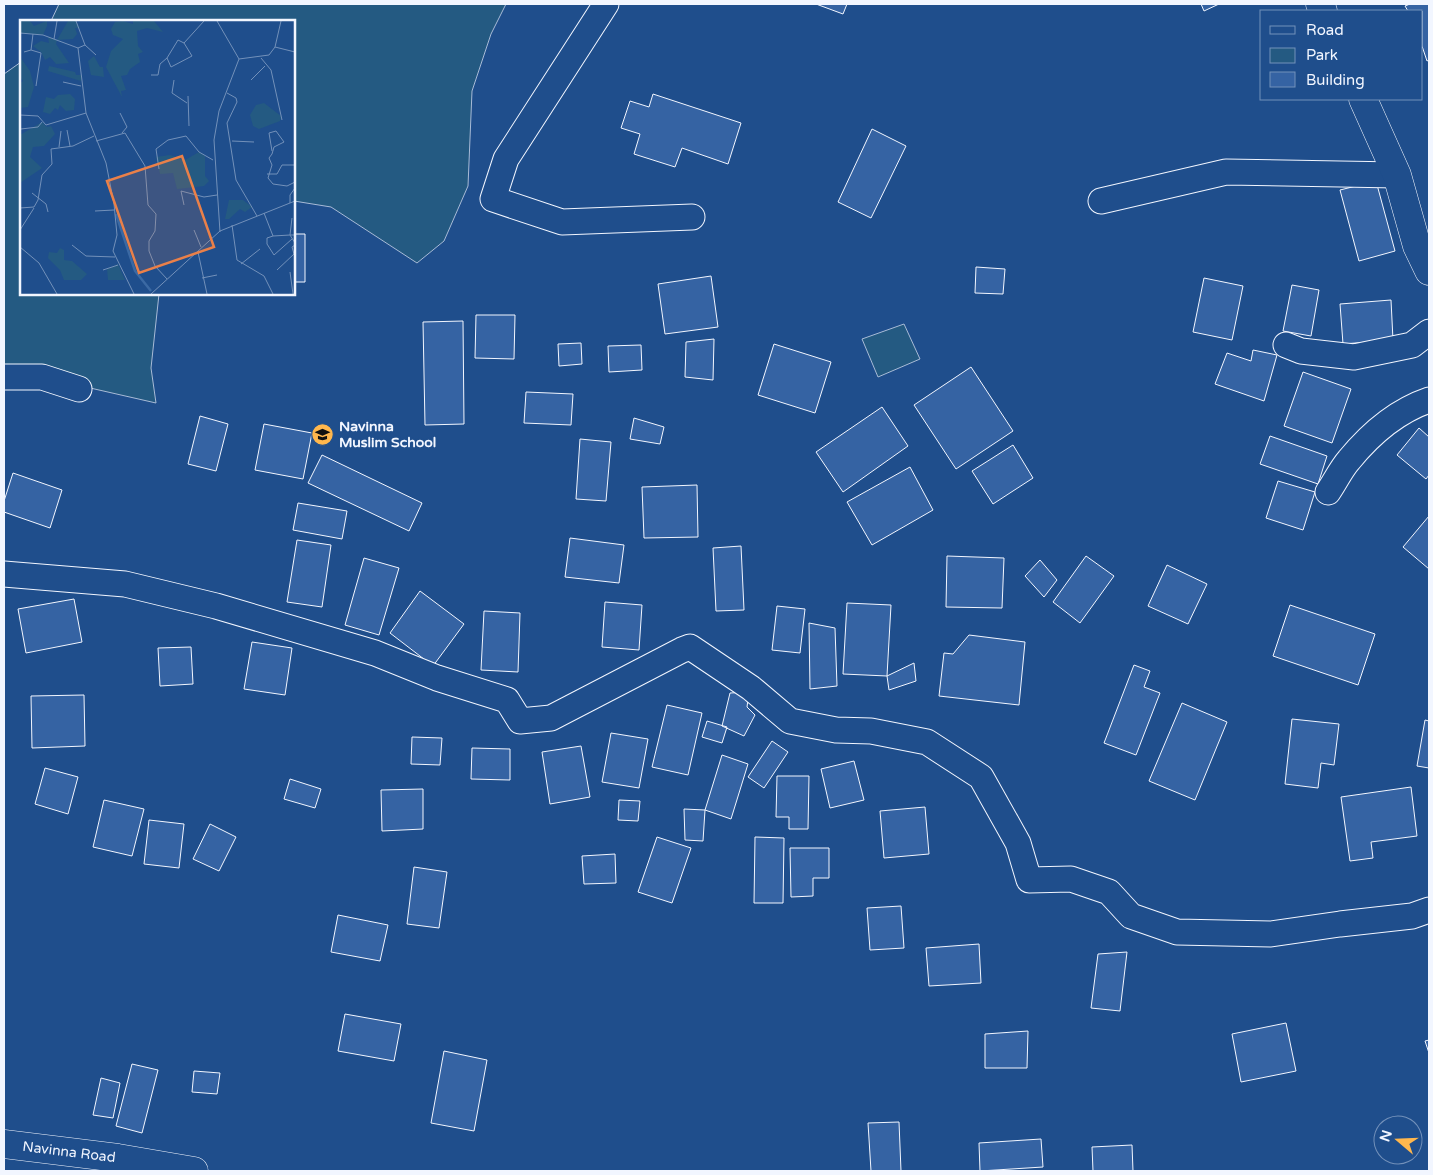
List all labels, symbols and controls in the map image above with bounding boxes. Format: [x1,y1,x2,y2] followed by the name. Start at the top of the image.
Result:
[1260,10,1423,100] legend
[20,20,295,295] inset map
[1306,21,1344,39] text: Road
[1306,46,1338,64] text: Park
[1306,71,1365,89] text: Building
[339,418,436,451] place label: Navinna Muslim School
[311,422,335,446] school or university icon: Navinna Muslim School
[1373,1115,1423,1165] north arrow
[1376,1128,1396,1144] text: N
[21,1138,117,1166] street label: Navinna Road

